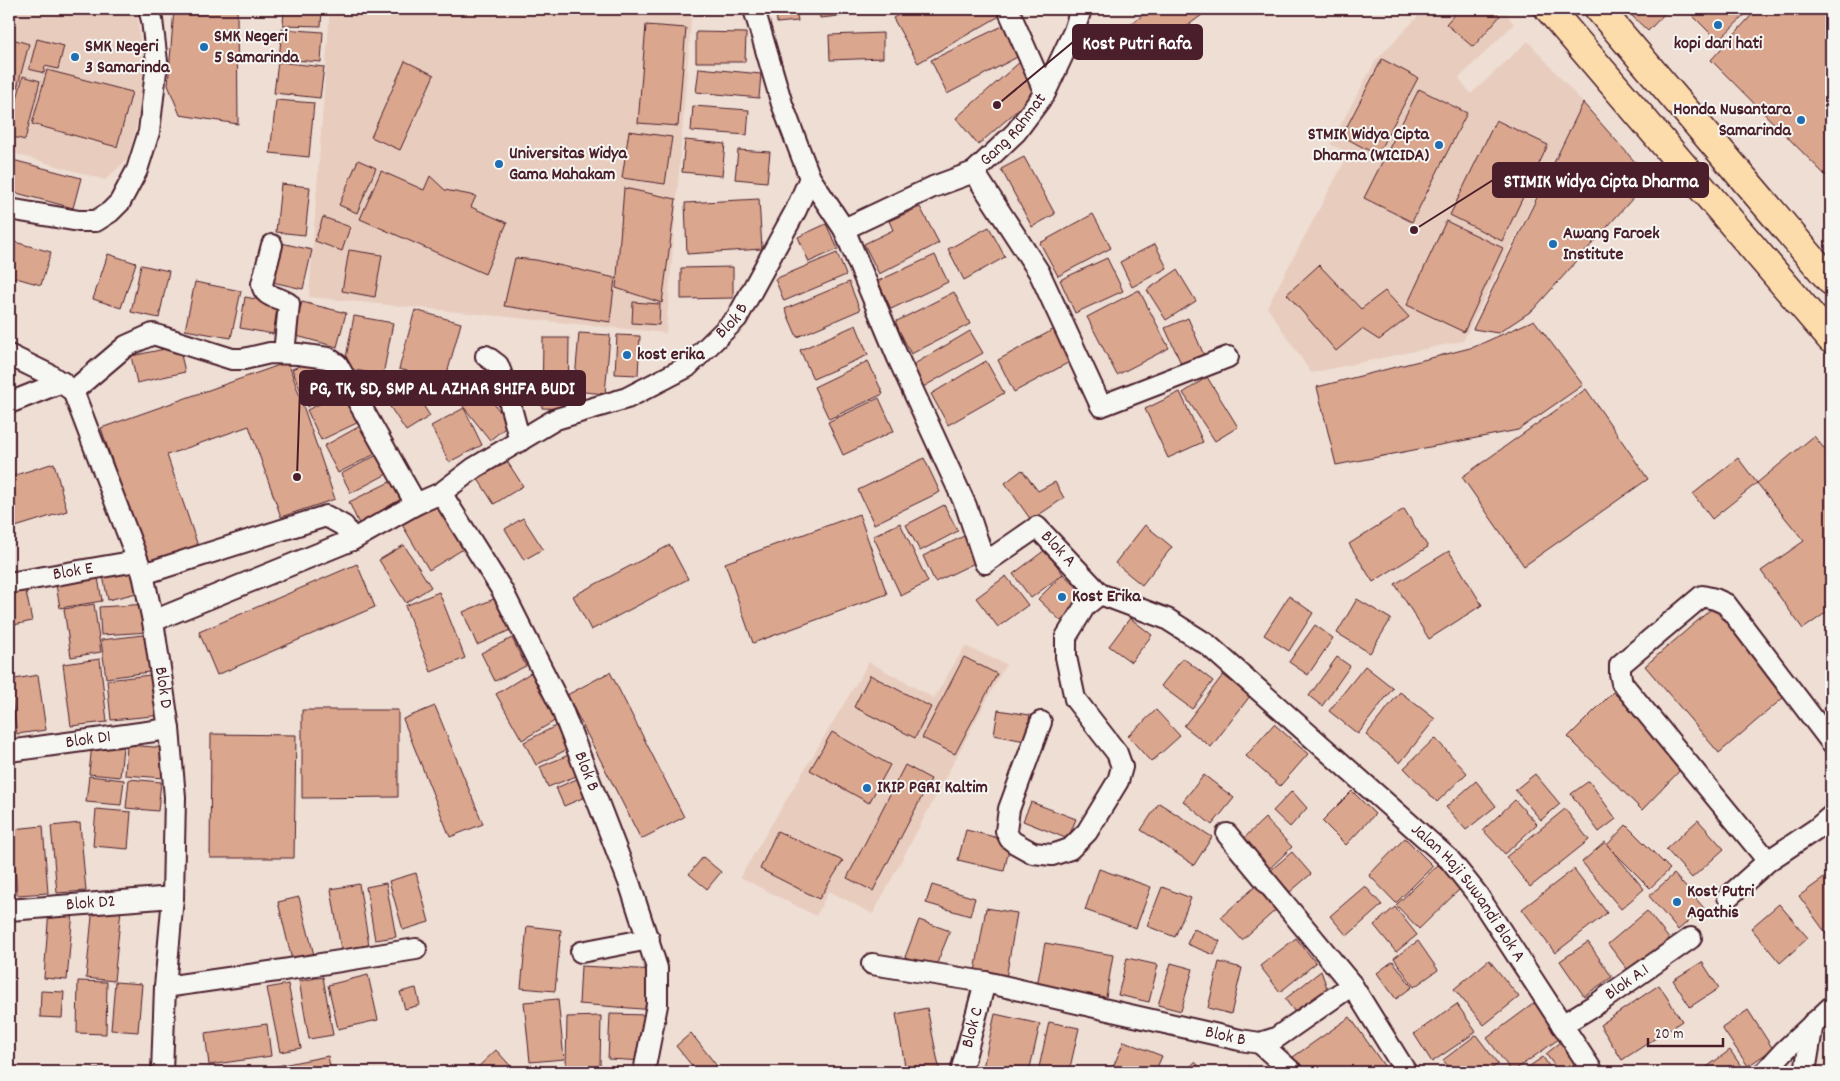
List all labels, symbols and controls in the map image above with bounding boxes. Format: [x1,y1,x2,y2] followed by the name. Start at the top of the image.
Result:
[1712,19,1724,31] marker: kopi dari hati
[214,25,299,71] place label: SMK Negeri 5 Samarinda
[1073,25,1202,59] callout: Kost Putri Rafa
[1082,32,1193,59] text: Kost Putri Rafa
[1674,32,1763,57] place label: kopi dari hati
[85,35,170,81] place label: SMK Negeri 3 Samarinda
[198,41,210,53] marker: SMK Negeri 5 Samarinda
[69,51,81,63] marker: SMK Negeri 3 Samarinda
[974,88,1053,172] street label: Gang Rahmat
[1673,98,1792,144] place label: Honda Nusantara Samarinda
[1795,114,1807,126] marker: Honda Nusantara Samarinda
[1308,123,1430,169] place label: STMIK Widya Cipta Dharma (WICIDA)
[1433,139,1445,151] marker: STMIK Widya Cipta Dharma (WICIDA)
[509,142,627,188] place label: Universitas Widya Gama Mahakam
[493,158,505,170] marker: Universitas Widya Gama Mahakam
[1493,163,1708,197] callout: STIMIK Widya Cipta Dharma
[1504,170,1699,197] text: STIMIK Widya Cipta Dharma
[1563,222,1660,268] place label: Awang Faroek Institute
[1547,238,1559,250] marker: Awang Faroek Institute
[710,299,755,345] street label: Blok B
[637,343,705,368] place label: kost erika
[621,349,633,361] marker: kost erika
[300,371,585,405] callout: PG, TK, SD, SMP AL AZHAR SHIFA BUDI
[309,377,575,404] text: PG, TK, SD, SMP AL AZHAR SHIFA BUDI
[1034,525,1082,573] street label: Blok A
[51,556,95,588] street label: Blok E
[1072,585,1141,610] place label: Kost Erika
[1056,591,1068,603] marker: Kost Erika
[147,665,178,710] street label: Blok D
[64,725,113,756] street label: Blok D1
[567,748,605,795] street label: Blok B
[877,776,988,801] place label: IKIP PGRI Kaltim
[861,782,873,794] marker: IKIP PGRI Kaltim
[1405,818,1531,968] street label: Jalan Haji Suwandi Blok A
[1687,880,1755,926] place label: Kost Putri Agathis
[65,889,116,918] street label: Blok D2
[1671,896,1683,908] marker: Kost Putri Agathis
[1600,958,1655,1007] street label: Blok A.1
[955,1004,990,1051] street label: Blok C
[1648,1016,1722,1048] scale bar
[1203,1020,1247,1053] street label: Blok B
[1655,1024,1683,1046] text: 20 m

